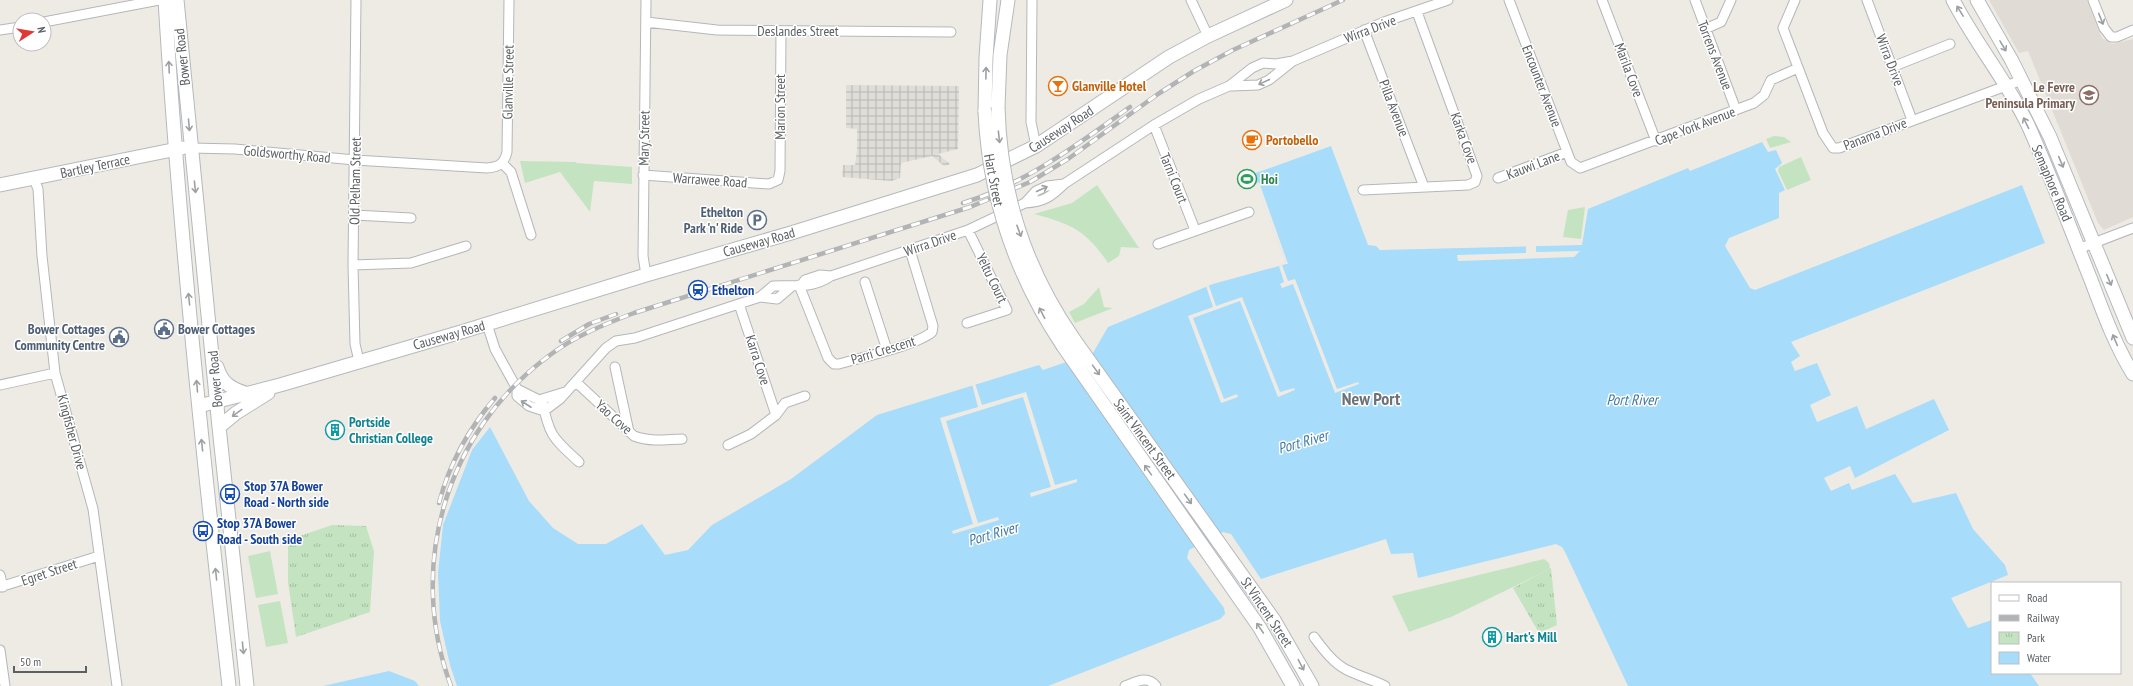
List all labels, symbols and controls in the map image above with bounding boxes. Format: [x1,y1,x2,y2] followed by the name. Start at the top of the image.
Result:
[1956,6,1964,17] one-way arrow
[1342,11,1399,47] street label: Wirra Drive
[12,12,52,52] north arrow
[2098,13,2105,25] one-way arrow
[1693,18,1737,93] street label: Torrens Avenue
[757,22,839,40] street label: Deslandes Street
[34,26,49,34] text: N
[170,28,194,86] street label: Bower Road
[1872,32,1908,89] street label: Wirra Drive
[1610,40,1648,100] street label: Marila Cove
[2000,40,2008,52] one-way arrow
[1518,42,1566,130] street label: Encounter Avenue
[498,44,518,119] street label: Glanville Street
[166,61,173,74] one-way arrow
[982,67,990,80] one-way arrow
[771,74,789,140] street label: Marion Street
[1047,75,1069,97] bar icon: Glanville Hotel
[1072,77,1147,95] place label: Glanville Hotel
[1375,77,1413,139] street label: Pilla Avenue
[1985,78,2075,112] place label: Le Fevre Peninsula Primary
[1258,79,1270,86] one-way arrow
[2078,84,2100,106] school or university icon: Le Fevre Peninsula Primary
[1025,101,1097,157] street label: Causeway Road
[1652,102,1738,150] street label: Cape York Avenue
[635,110,653,166] street label: Mary Street
[1446,110,1482,166] street label: Karka Cove
[1841,114,1909,154] street label: Panama Drive
[2022,117,2029,129] one-way arrow
[185,118,192,131] one-way arrow
[1241,129,1263,151] cafe icon: Portobello
[996,130,1003,143] one-way arrow
[1266,131,1318,149] place label: Portobello
[345,137,365,225] street label: Old Pelham Street
[243,141,331,167] street label: Goldsworthy Road
[2028,142,2076,224] street label: Semaphore Road
[1504,147,1562,183] street label: Kauwi Lane
[58,150,132,182] street label: Bartley Terrace
[1156,150,1192,206] street label: Tarni Court
[980,152,1008,208] street label: Hart Street
[2057,156,2065,168] one-way arrow
[672,168,748,192] street label: Warrawee Road
[1236,168,1258,190] sports icon: Hoi
[1261,170,1278,188] place label: Hoi
[191,180,198,193] one-way arrow
[1036,184,1048,192] one-way arrow
[684,203,743,237] place label: Ethelton Park 'n' Ride
[746,209,768,231] parking icon: Ethelton Park 'n' Ride
[721,223,797,261] street label: Causeway Road
[1016,225,1024,237] one-way arrow
[901,226,959,260] street label: Wirra Drive
[972,250,1012,306] street label: Yeltu Court
[2105,273,2113,285] one-way arrow
[687,279,709,301] station icon: Ethelton
[712,281,754,299] place label: Ethelton
[185,293,192,306] one-way arrow
[1038,307,1046,319] one-way arrow
[411,316,487,354] street label: Causeway Road
[153,318,175,340] public building icon: Bower Cottages
[14,320,105,354] place label: Bower Cottages Community Centre
[178,320,255,338] place label: Bower Cottages
[108,326,130,348] public building icon: Bower Cottages Community Centre
[849,332,917,368] street label: Parri Crescent
[741,333,775,388] street label: Karra Cove
[2110,334,2118,346] one-way arrow
[204,350,226,408] street label: Bower Road
[1092,365,1100,376] one-way arrow
[193,380,201,393] one-way arrow
[1342,387,1401,410] district label: New Port
[1606,390,1659,409] water label: Port River
[53,392,91,472] street label: Kingfisher Drive
[1110,395,1180,483] street label: Saint Vincent Street
[592,396,636,438] street label: Yao Cove
[521,399,532,408] one-way arrow
[232,409,243,417] one-way arrow
[349,413,433,447] place label: Portside Christian College
[324,419,346,441] building icon: Portside Christian College
[1276,425,1332,458] water label: Port River
[199,439,206,452] one-way arrow
[1144,465,1152,476] one-way arrow
[244,477,329,511] place label: Stop 37A Bower Road - North side
[219,483,241,505] bus stop icon: Stop 37A Bower Road - North side
[1184,493,1192,504] one-way arrow
[217,514,302,548] place label: Stop 37A Bower Road - South side
[966,517,1022,550] water label: Port River
[192,520,214,542] bus stop icon: Stop 37A Bower Road - South side
[19,555,79,589] street label: Egret Street
[213,568,220,581] one-way arrow
[1237,574,1297,651] street label: St Vincent Street
[1991,582,2121,674] legend
[2027,590,2047,605] text: Road
[2027,610,2060,625] text: Railway
[1256,623,1264,634] one-way arrow
[1481,626,1503,648] building icon: Hart's Mill
[1506,628,1557,646] place label: Hart's Mill
[2027,630,2045,645] text: Park
[239,641,247,654] one-way arrow
[14,648,86,674] scale bar
[2027,650,2052,665] text: Water
[20,654,41,669] text: 50 m
[1298,659,1305,671] one-way arrow

